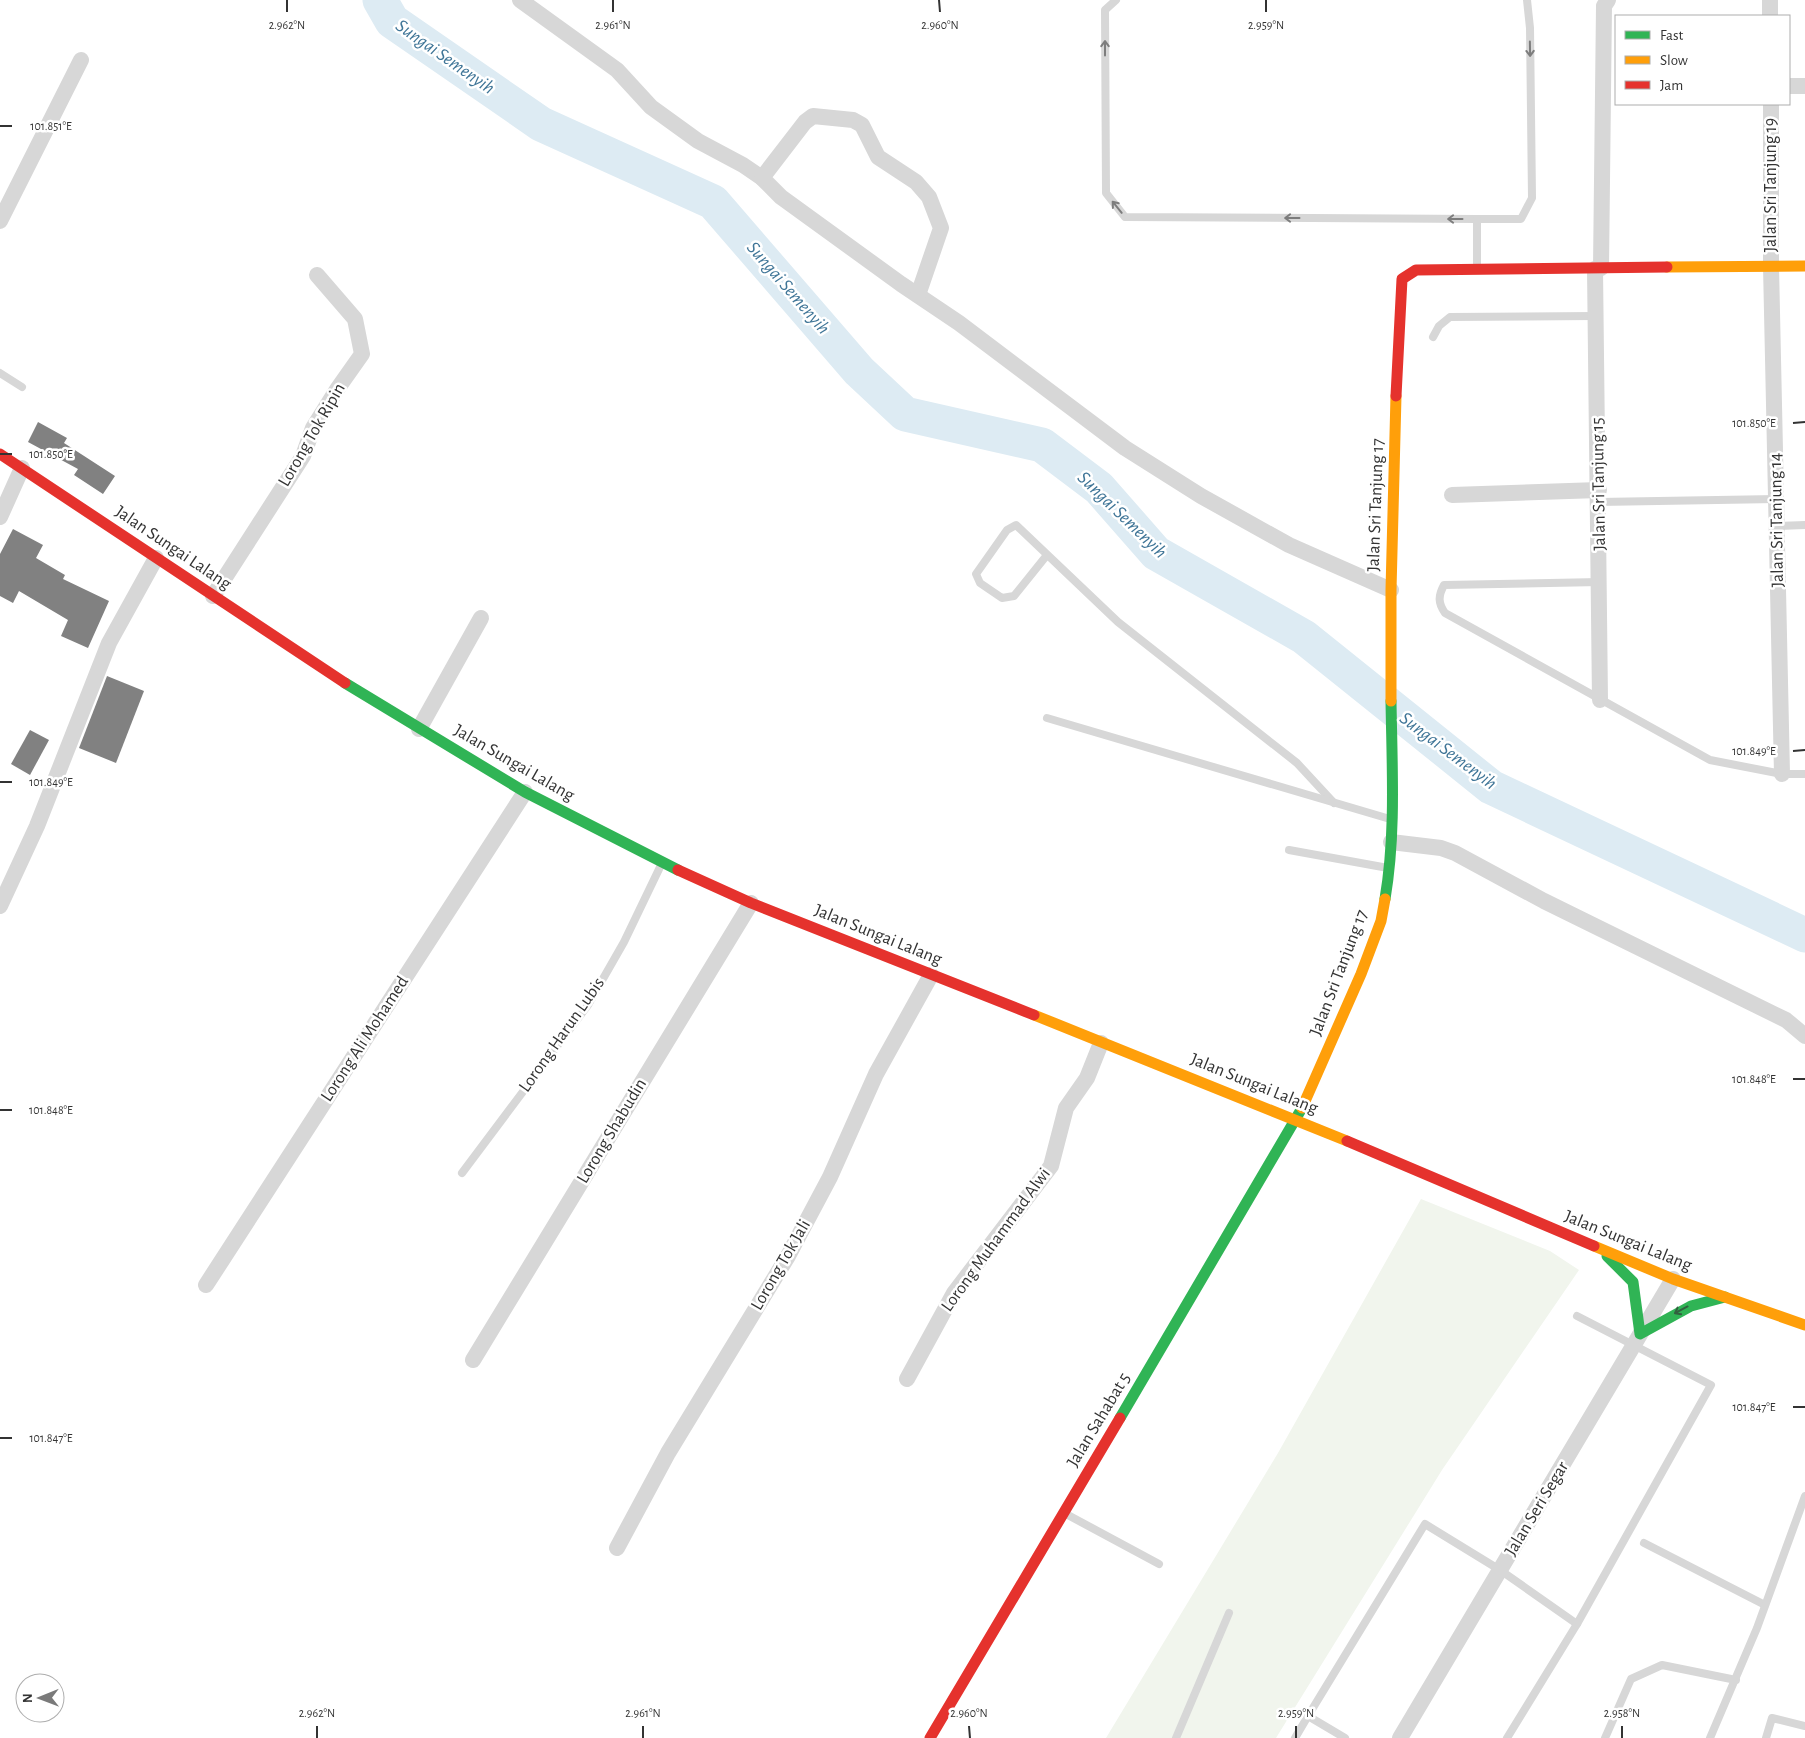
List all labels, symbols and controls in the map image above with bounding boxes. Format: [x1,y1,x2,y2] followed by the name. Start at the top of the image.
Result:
[1615,15,1790,105] legend
[392,16,498,98] water label: Sungai Semenyih
[269,19,305,31] text: 2.962°N
[595,19,631,31] text: 2.961°N
[921,19,959,31] text: 2.960°N
[1248,19,1284,31] text: 2.959°N
[1660,28,1684,43] text: Fast
[1100,40,1110,56] one-way arrow
[1525,40,1535,56] one-way arrow
[1660,53,1688,68] text: Slow
[1660,78,1683,93] text: Jam
[1762,118,1780,252] street label: Jalan Sri Tanjung 19
[30,120,72,132] text: 101.851°E
[1111,201,1122,214] one-way arrow
[1284,213,1300,223] one-way arrow
[1447,214,1463,224] one-way arrow
[743,238,833,338] water label: Sungai Semenyih
[275,380,349,490] street label: Lorong Tok Ripin
[1589,417,1609,551] street label: Jalan Sri Tanjung 15
[1732,417,1776,429] text: 101.850°E
[1365,438,1387,572] street label: Jalan Sri Tanjung 17
[29,448,73,460] text: 101.850°E
[1767,452,1787,587] street label: Jalan Sri Tanjung 14
[1074,468,1170,562] water label: Sungai Semenyih
[112,503,235,594] street label: Jalan Sungai Lalang
[1396,709,1500,793] water label: Sungai Semenyih
[451,721,577,805] street label: Jalan Sungai Lalang
[1732,745,1776,757] text: 101.849°E
[29,776,73,788] text: 101.849°E
[812,901,945,969] street label: Jalan Sungai Lalang
[1307,908,1371,1038] street label: Jalan Sri Tanjung 17
[318,973,412,1105] street label: Lorong Ali Mohamed
[516,974,608,1096] street label: Lorong Harun Lubis
[1188,1050,1321,1118] street label: Jalan Sungai Lalang
[1732,1073,1776,1085] text: 101.848°E
[574,1075,650,1187] street label: Lorong Shabudin
[29,1104,73,1116] text: 101.848°E
[938,1165,1054,1315] street label: Lorong Muhammad Alwi
[1562,1207,1695,1275] street label: Jalan Sungai Lalang
[748,1217,814,1313] street label: Lorong Tok Jali
[1674,1306,1689,1315] one-way arrow
[1064,1370,1134,1470] street label: Jalan Sahabat 5
[1732,1401,1776,1413] text: 101.847°E
[29,1432,73,1444] text: 101.847°E
[1502,1458,1572,1559] street label: Jalan Seri Segar
[15,1673,65,1723] north arrow
[21,1693,35,1703] text: N
[299,1707,335,1719] text: 2.962°N
[625,1707,661,1719] text: 2.961°N
[950,1707,988,1719] text: 2.960°N
[1278,1707,1314,1719] text: 2.959°N
[1604,1707,1640,1719] text: 2.958°N

